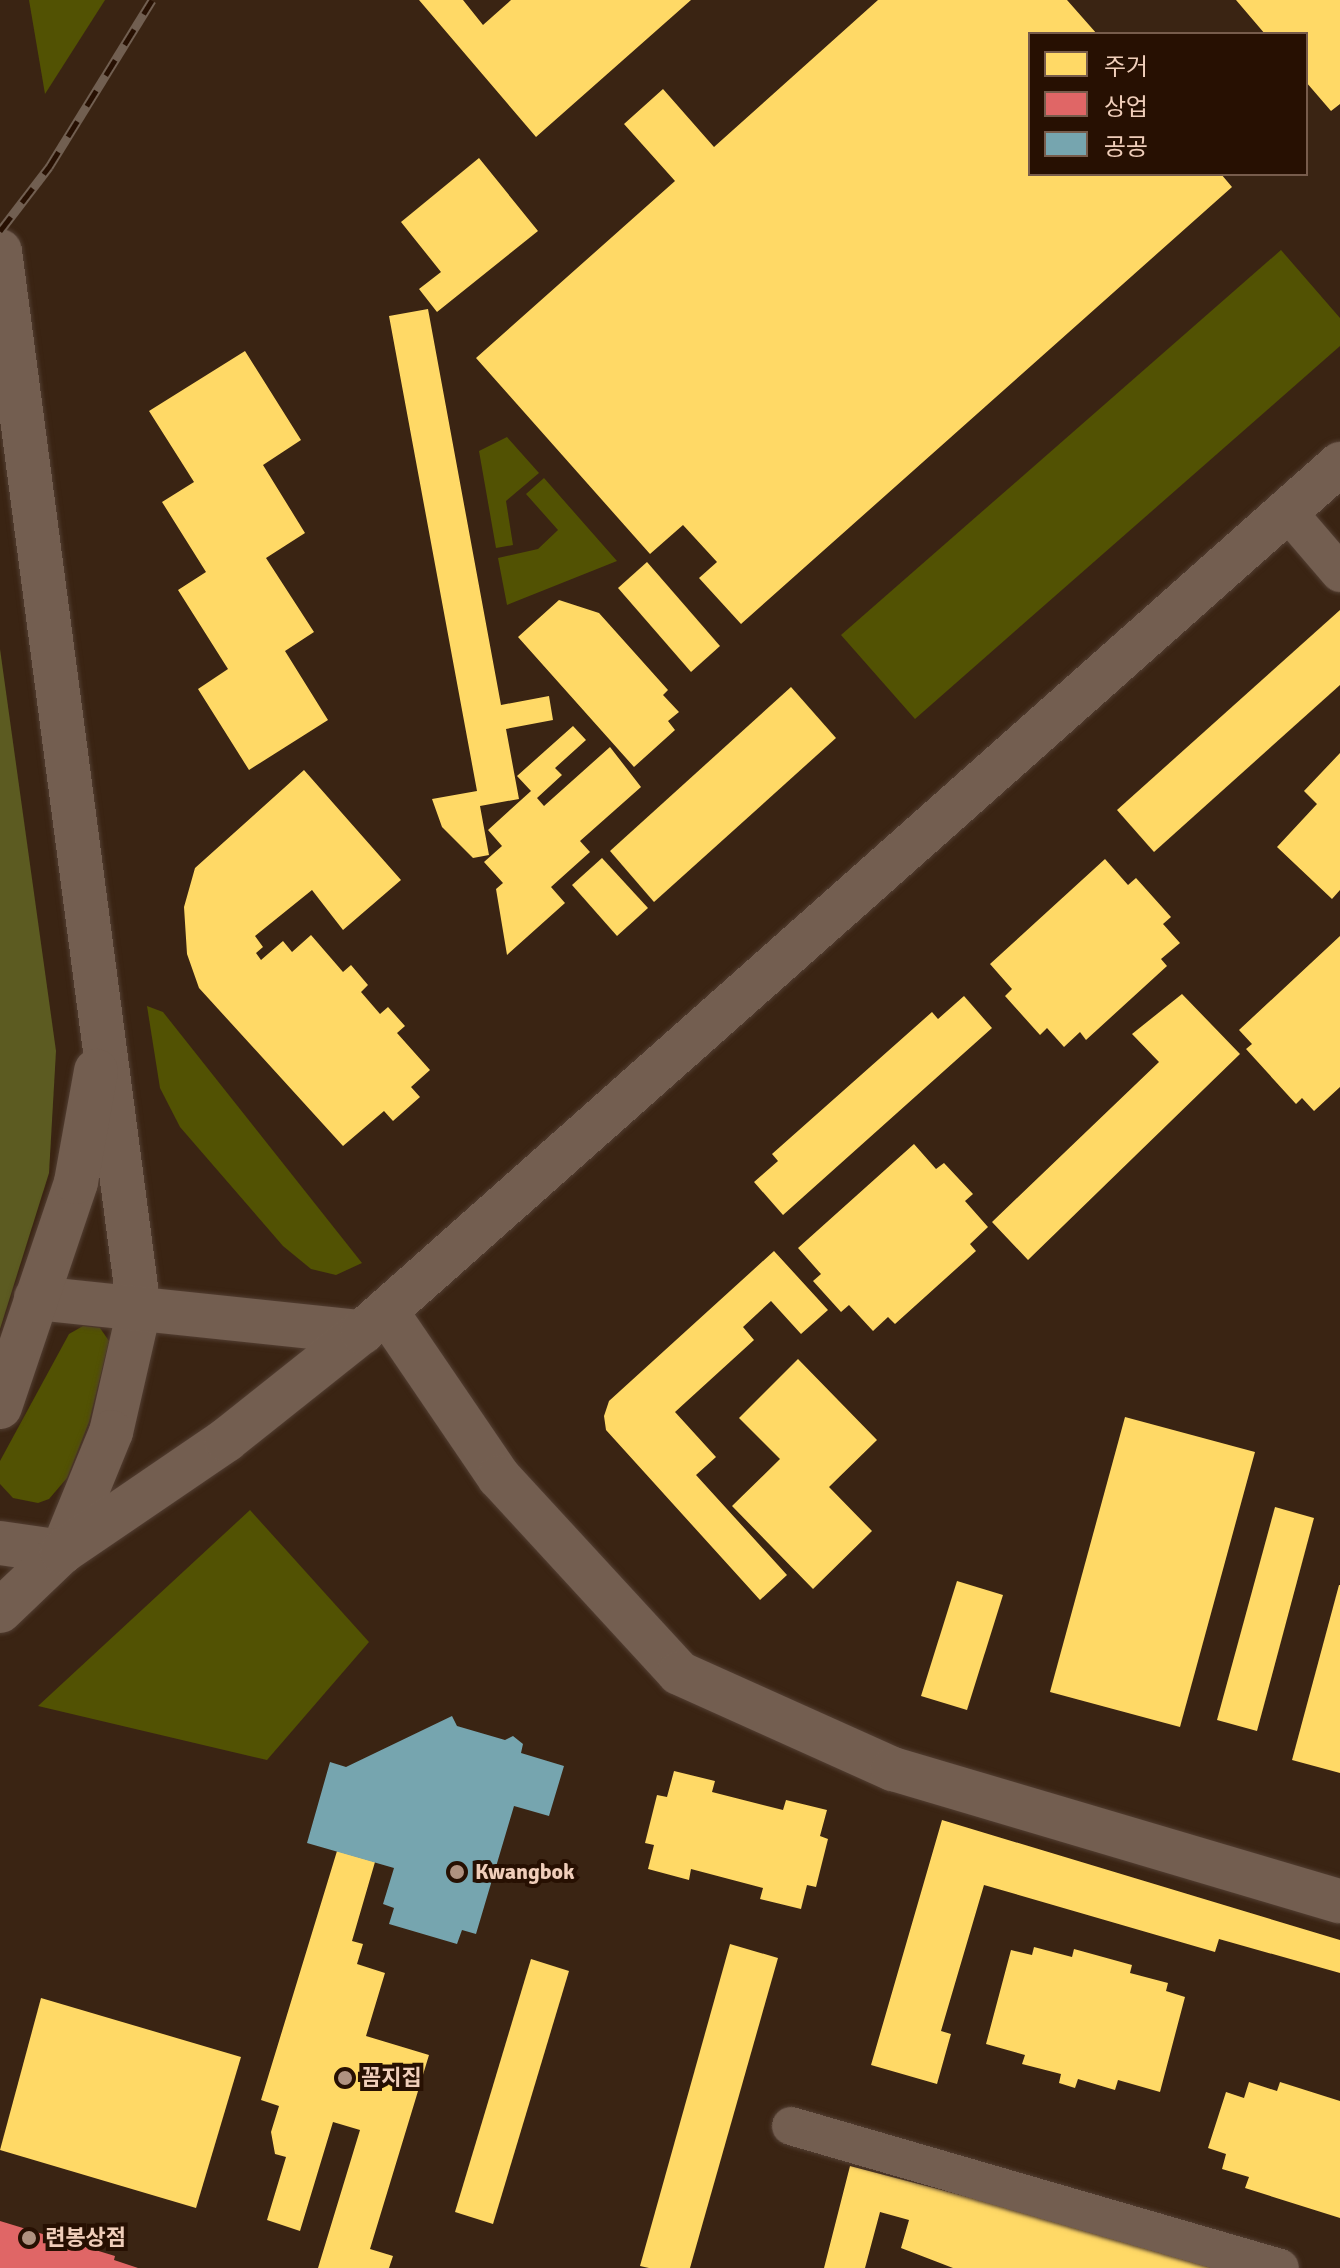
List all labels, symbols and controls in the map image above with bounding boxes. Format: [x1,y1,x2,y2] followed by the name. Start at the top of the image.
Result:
[1028,32,1308,176] legend
[1104,52,1148,82] text: 주거
[1104,92,1148,122] text: 상업
[1104,132,1148,162] text: 공공
[475,1859,575,1885] place label: Kwangbok
[446,1861,468,1883] marker: Kwangbok
[361,2065,422,2091] place label: 꼼지집
[336,2069,354,2087] marker: 꼼지집
[45,2225,126,2251] place label: 련봉상점
[20,2229,38,2247] marker: 련봉상점

